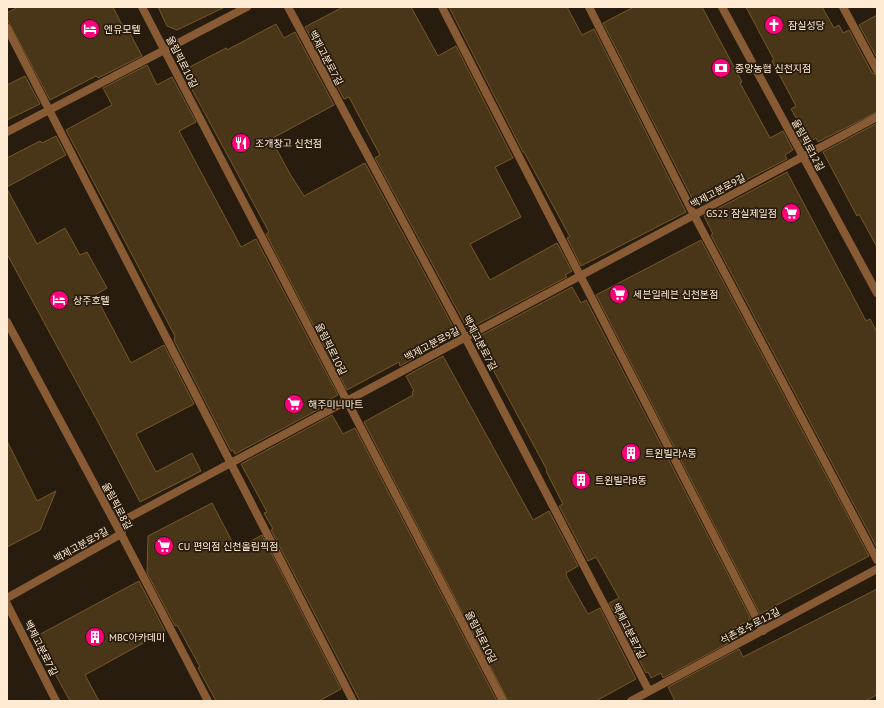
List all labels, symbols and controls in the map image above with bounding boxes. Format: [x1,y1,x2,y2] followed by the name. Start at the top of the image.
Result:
[763,14,785,36] church icon: 잠실성당
[79,18,101,40] hotel icon: 엔유모텔
[788,19,825,32] place label: 잠실성당
[104,23,141,36] place label: 엔유모텔
[306,28,346,88] street label: 백제고분로7길
[163,34,201,90] street label: 올림픽로10길
[710,57,732,79] bank icon: 중앙농협 신천지점
[735,62,811,75] place label: 중앙농협 신천지점
[789,117,827,173] street label: 올림픽로12길
[230,132,252,154] restaurant icon: 조개창고 신천점
[255,137,322,150] place label: 조개창고 신천점
[688,171,748,211] street label: 백제고분로9길
[780,202,802,224] supermarket icon: GS25 잠실제일점
[706,207,777,220] place label: GS25 잠실제일점
[608,283,630,305] supermarket icon: 세븐일레븐 신천본점
[633,288,718,301] place label: 세븐일레븐 신천본점
[48,289,70,311] hotel icon: 상주호텔
[73,294,110,307] place label: 상주호텔
[460,313,500,373] street label: 백제고분로7길
[312,321,350,377] street label: 올림픽로10길
[402,324,462,364] street label: 백제고분로9길
[283,393,305,415] supermarket icon: 해주미니마트
[308,398,363,411] place label: 해주미니마트
[620,442,642,464] building icon: 트윈빌라A동
[645,447,697,460] place label: 트윈빌라A동
[570,469,592,491] building icon: 트윈빌라B동
[595,474,647,487] place label: 트윈빌라B동
[99,480,135,532] street label: 올림픽로8길
[51,525,111,565] street label: 백제고분로9길
[153,535,175,557] supermarket icon: CU 편의점 신천올림픽점
[178,540,278,553] place label: CU 편의점 신천올림픽점
[609,601,649,661] street label: 백제고분로7길
[718,605,782,647] street label: 석촌호수로12길
[462,609,500,665] street label: 올림픽로10길
[21,618,61,678] street label: 백제고분로7길
[84,626,106,648] building icon: MBC아카데미
[109,631,165,644] place label: MBC아카데미

